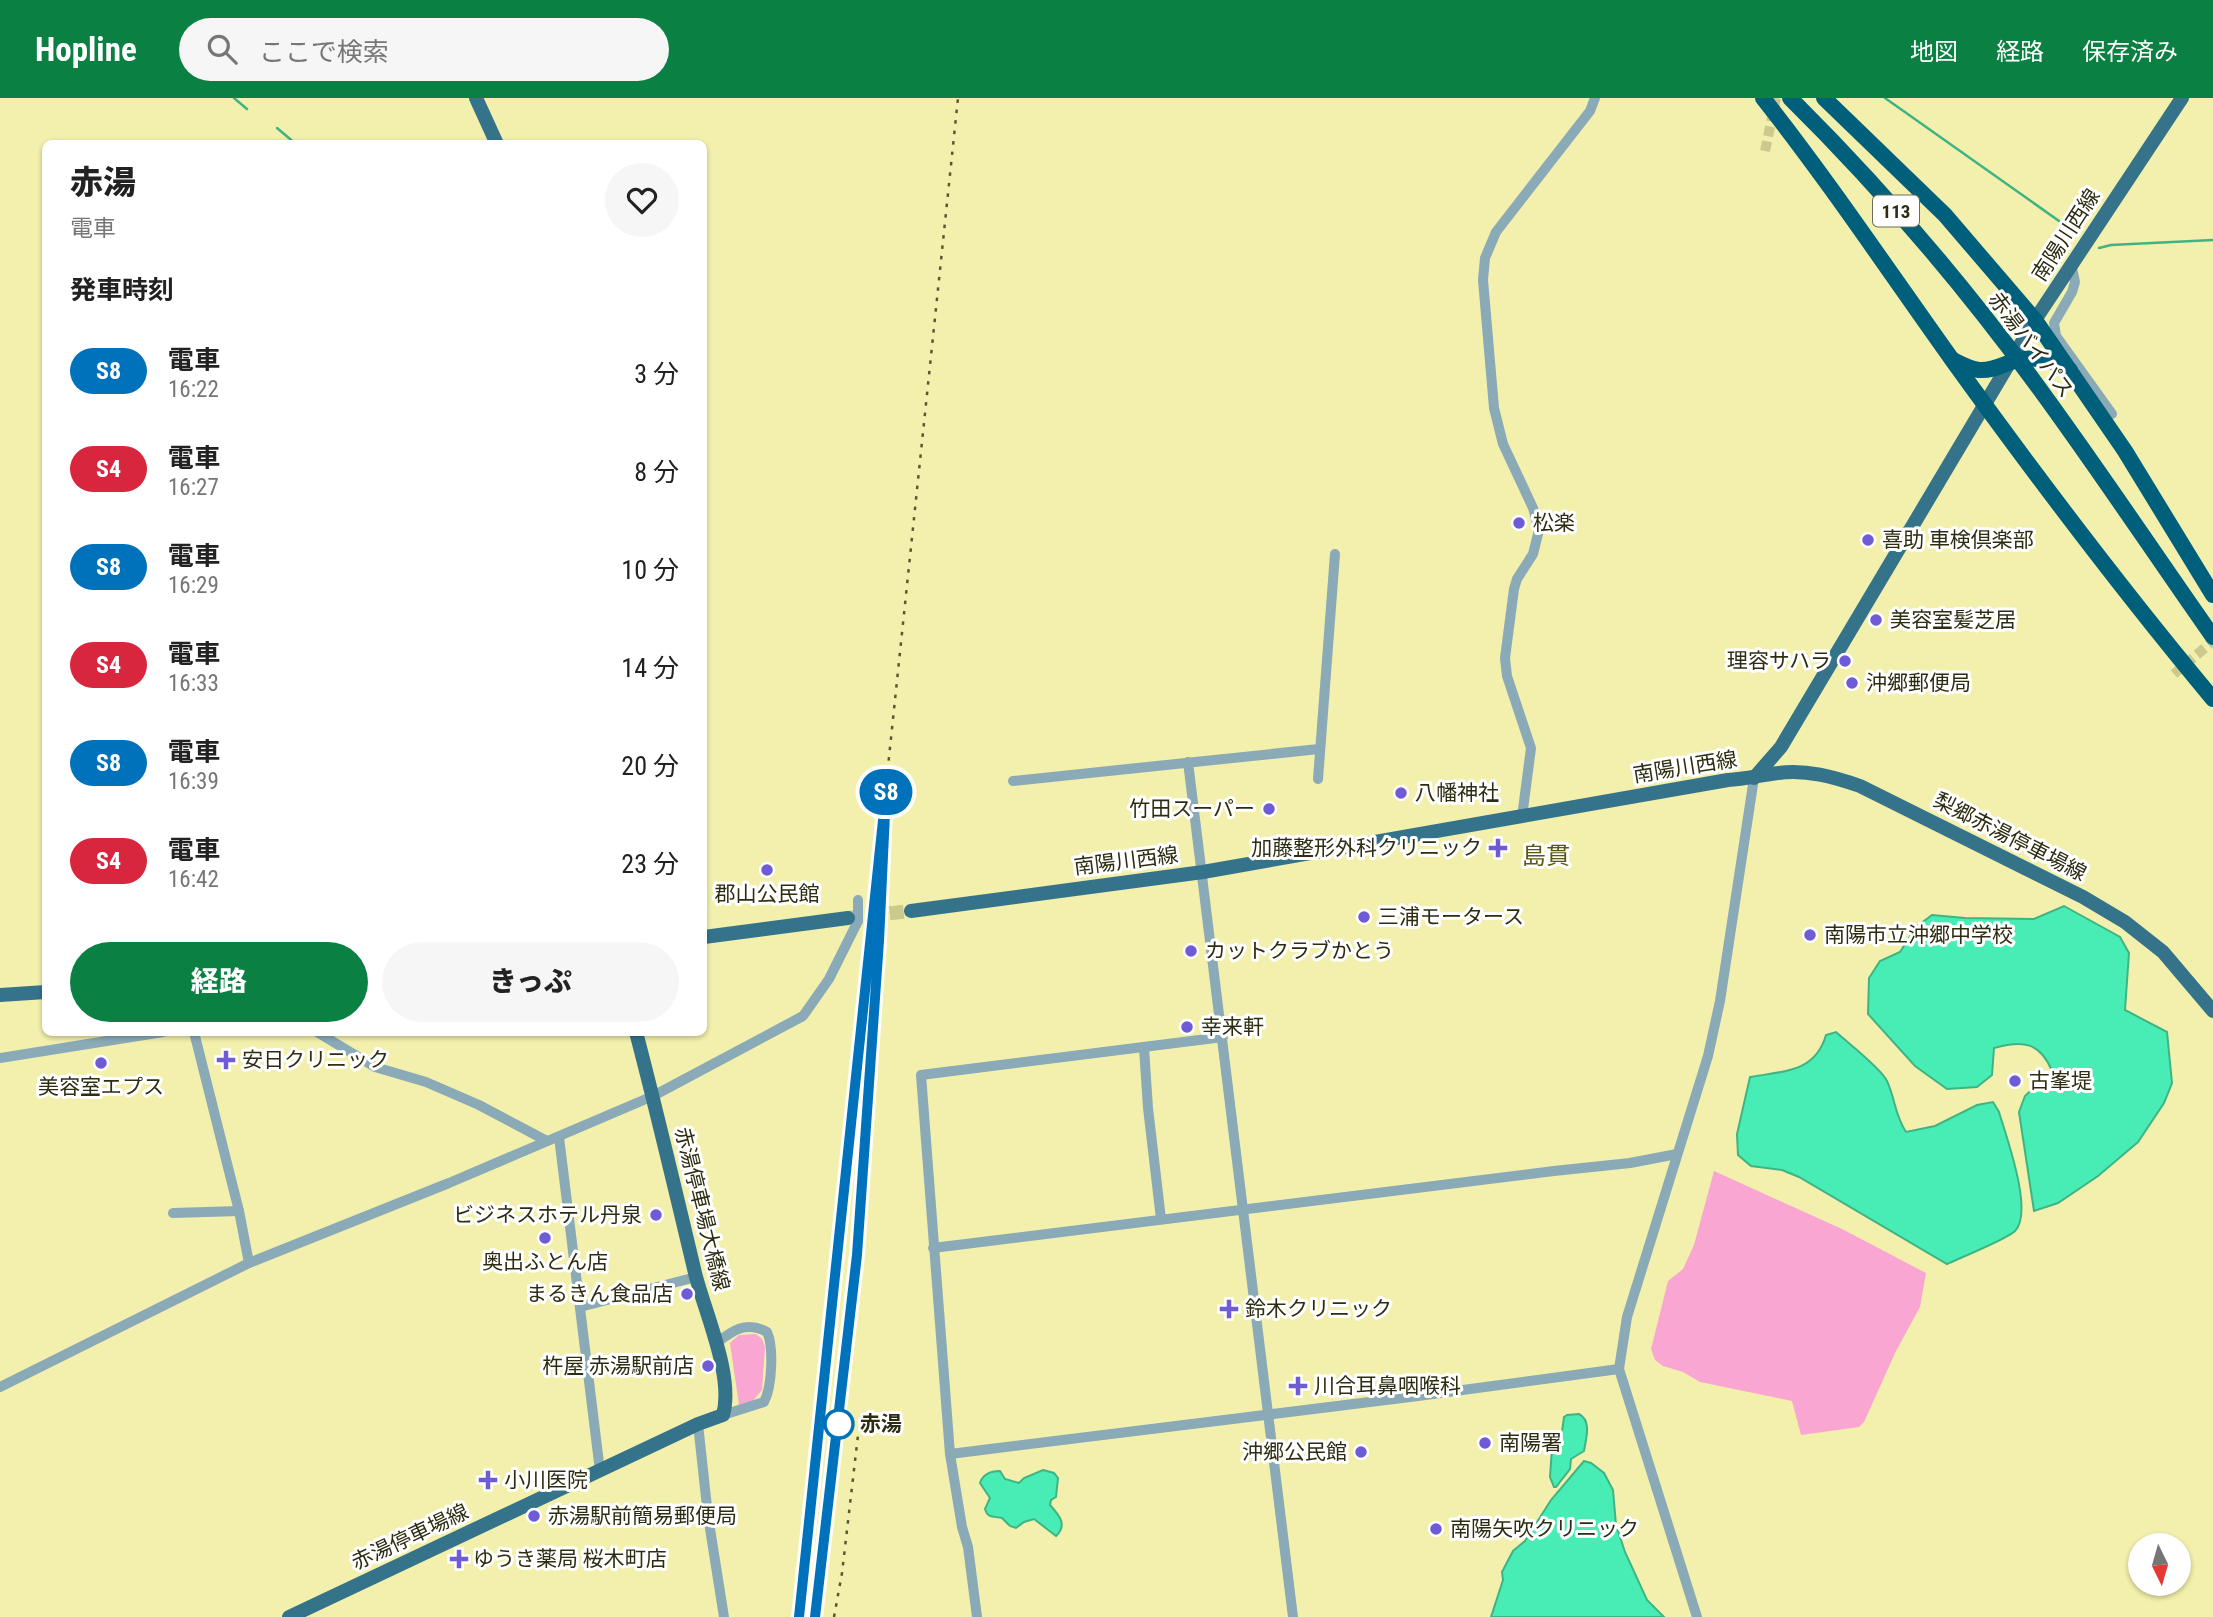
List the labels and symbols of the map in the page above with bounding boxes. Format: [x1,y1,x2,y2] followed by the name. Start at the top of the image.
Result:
[2027,184,2105,286] street label: 南陽川西線
[1873,195,1919,226] road number: 113
[1984,288,2078,402] street label: 赤湯バイパス
[1533,511,1575,535] place label: 松楽
[1511,515,1527,531] marker: 松楽
[1882,528,2034,552] place label: 喜助 車検倶楽部
[1860,532,1876,548] marker: 喜助 車検倶楽部
[1890,608,2016,632] place label: 美容室髪芝居
[1868,612,1884,628] marker: 美容室髪芝居
[1727,649,1831,673] place label: 理容サハラ
[1837,653,1853,669] marker: 理容サハラ
[1866,671,1971,695] place label: 沖郷郵便局
[1844,675,1860,691] marker: 沖郷郵便局
[1631,747,1739,787] street label: 南陽川西線
[854,769,917,815] line badge: S8
[1415,781,1499,805] place label: 八幡神社
[1393,785,1409,801] marker: 八幡神社
[1930,788,2090,886] street label: 梨郷赤湯停車場線
[1129,797,1255,821] place label: 竹田スーパー
[1261,801,1277,817] marker: 竹田スーパー
[1251,836,1482,860] place label: 加藤整形外科クリニック
[1488,838,1508,858] marker: 加藤整形外科クリニック
[1522,842,1570,870] district label: 島貫
[1072,843,1180,879] street label: 南陽川西線
[759,862,775,878] marker: 郡山公民館
[715,882,820,906] place label: 郡山公民館
[1378,905,1524,929] place label: 三浦モータース
[1356,909,1372,925] marker: 三浦モータース
[1824,923,2013,947] place label: 南陽市立沖郷中学校
[1802,927,1818,943] marker: 南陽市立沖郷中学校
[1205,939,1394,963] place label: カットクラブかとう
[1183,943,1199,959] marker: カットクラブかとう
[1201,1015,1264,1039] place label: 幸来軒
[1179,1019,1195,1035] marker: 幸来軒
[242,1048,389,1072] place label: 安日クリニック
[216,1050,236,1070] marker: 安日クリニック
[93,1055,109,1071] marker: 美容室エプス
[2029,1069,2092,1093] place label: 古峯堤
[2007,1073,2023,1089] marker: 古峯堤
[38,1075,164,1099] place label: 美容室エプス
[670,1125,734,1293] street label: 赤湯停車場大橋線
[453,1203,642,1227] place label: ビジネスホテル丹泉
[648,1207,664,1223] marker: ビジネスホテル丹泉
[537,1230,553,1246] marker: 奥出ふとん店
[482,1250,608,1274] place label: 奥出ふとん店
[526,1282,673,1306] place label: まるきん食品店
[679,1286,695,1302] marker: まるきん食品店
[1245,1297,1392,1321] place label: 鈴木クリニック
[1219,1299,1239,1319] marker: 鈴木クリニック
[542,1354,694,1378] place label: 杵屋 赤湯駅前店
[700,1358,716,1374] marker: 杵屋 赤湯駅前店
[1314,1374,1461,1398] place label: 川合耳鼻咽喉科
[1288,1376,1308,1396] marker: 川合耳鼻咽喉科
[824,1409,854,1439] marker: 赤湯
[860,1412,902,1436] place label: 赤湯
[1499,1431,1562,1455] place label: 南陽署
[1477,1435,1493,1451] marker: 南陽署
[1242,1440,1347,1464] place label: 沖郷公民館
[1353,1444,1369,1460] marker: 沖郷公民館
[504,1468,588,1492] place label: 小川医院
[478,1470,498,1490] marker: 小川医院
[348,1499,472,1575] street label: 赤湯停車場線
[548,1504,737,1528] place label: 赤湯駅前簡易郵便局
[526,1508,542,1524] marker: 赤湯駅前簡易郵便局
[1450,1517,1639,1541] place label: 南陽矢吹クリニック
[1428,1521,1444,1537] marker: 南陽矢吹クリニック
[2128,1533,2191,1596] north arrow
[473,1547,667,1571] place label: ゆうき薬局 桜木町店
[451,1551,467,1567] marker: ゆうき薬局 桜木町店

